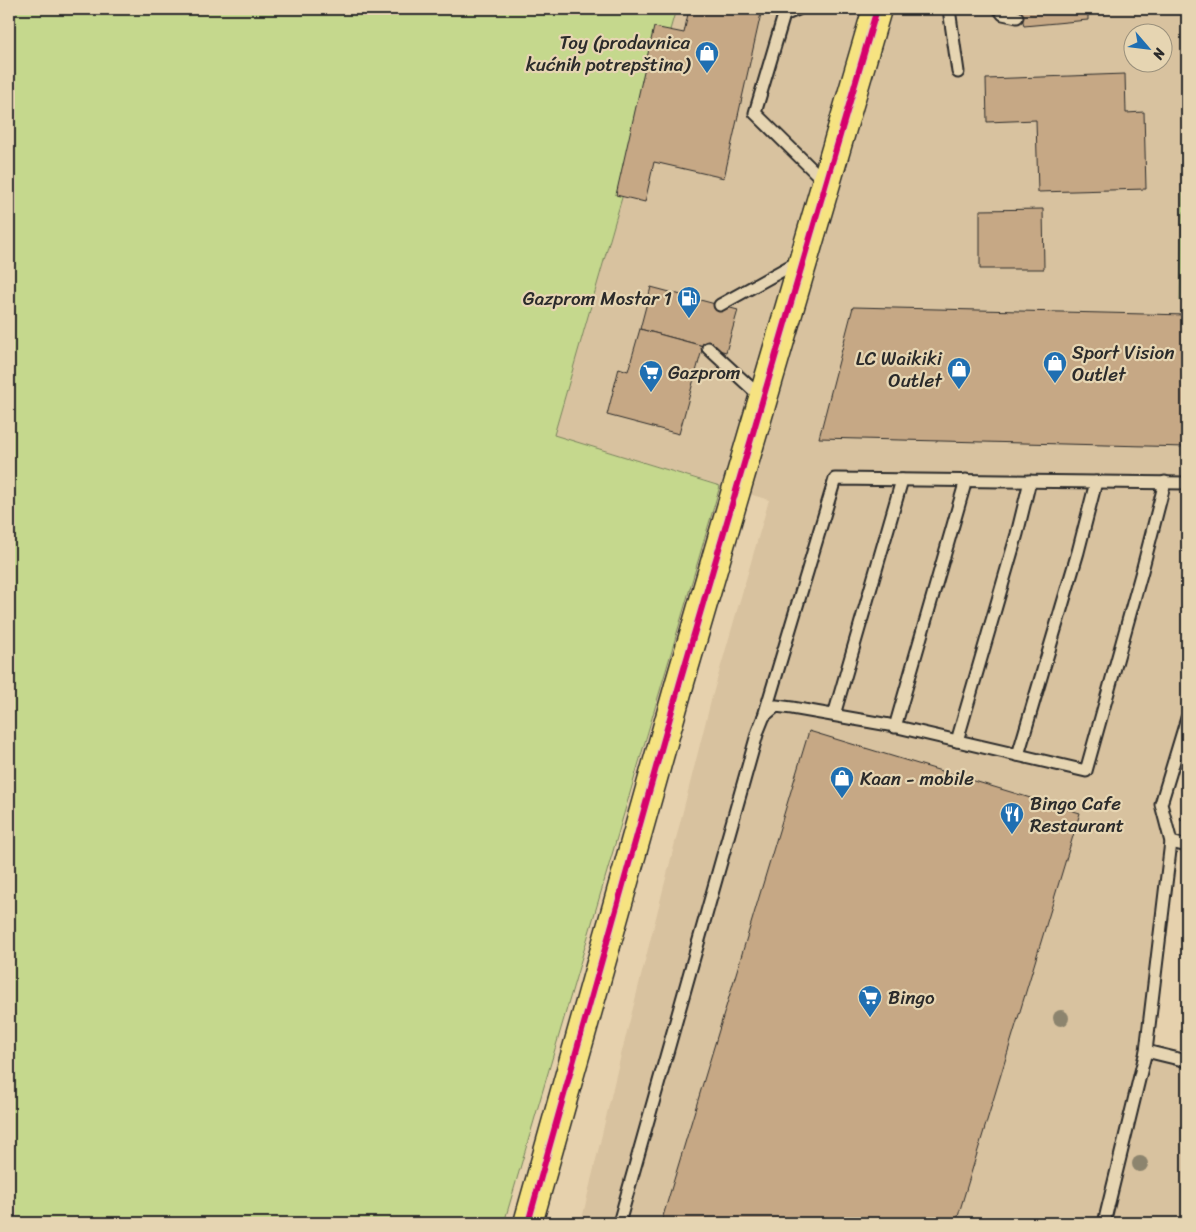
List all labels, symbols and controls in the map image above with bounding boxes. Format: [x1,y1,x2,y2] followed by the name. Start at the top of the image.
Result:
[1124,22,1174,72] north arrow
[526,26,691,81] place label: Toy (prodavnica kućnih potrepština)
[694,40,720,74] shop icon: Toy (prodavnica kućnih potrepština)
[1146,43,1173,64] text: N
[523,282,672,315] place label: Gazprom Mostar 1
[676,285,702,319] fuel station icon: Gazprom Mostar 1
[1072,336,1174,391] place label: Sport Vision Outlet
[856,342,943,397] place label: LC Waikiki Outlet
[1042,350,1068,384] shop icon: Sport Vision Outlet
[668,356,741,389] place label: Gazprom
[946,356,972,390] shop icon: LC Waikiki Outlet
[638,359,664,393] supermarket icon: Gazprom
[860,762,974,795] place label: Kaan - mobile
[829,765,855,799] shop icon: Kaan - mobile
[1030,787,1124,842] place label: Bingo Cafe Restaurant
[999,801,1025,835] restaurant icon: Bingo Cafe Restaurant
[888,981,935,1014] place label: Bingo
[857,984,883,1018] supermarket icon: Bingo

